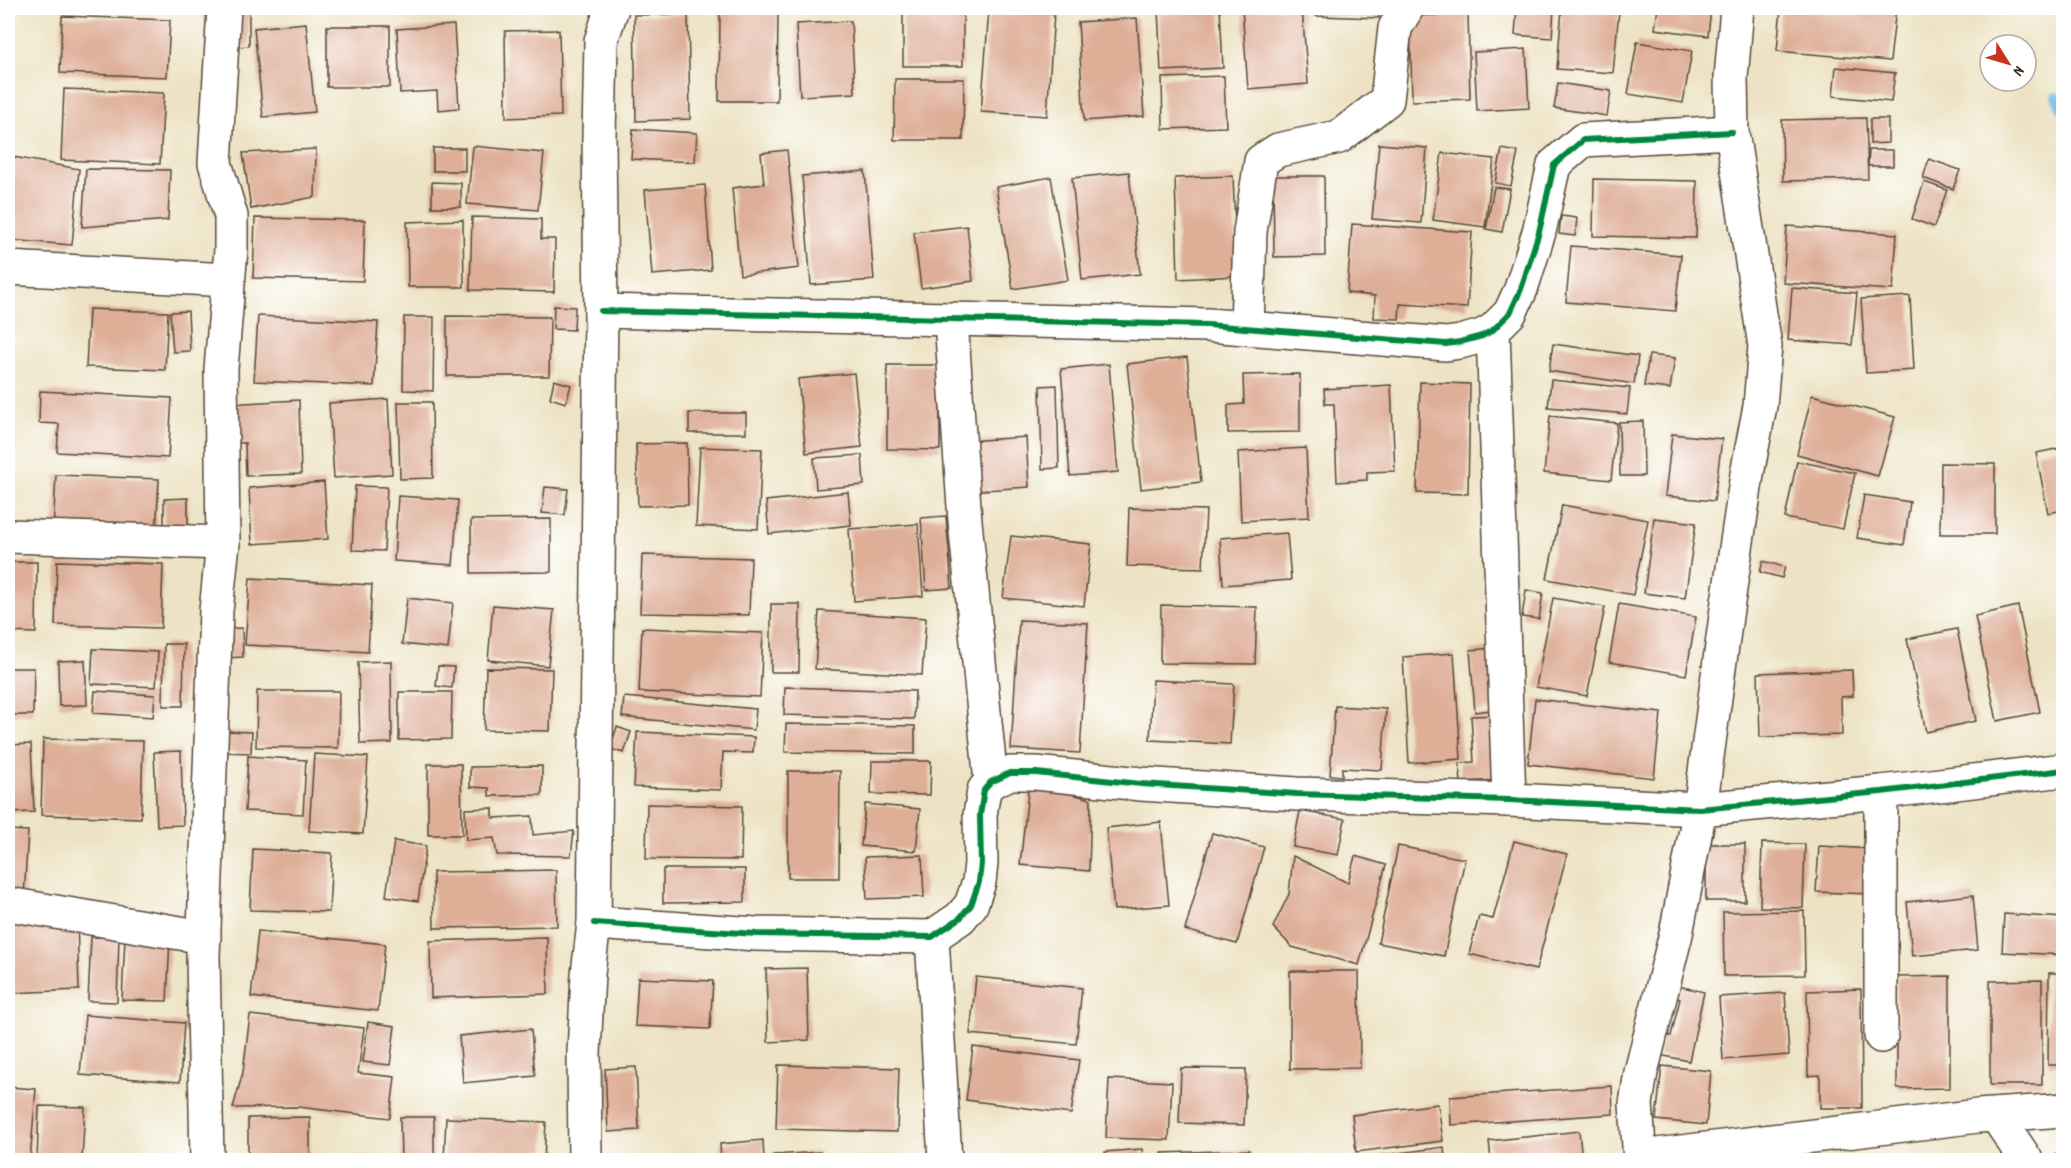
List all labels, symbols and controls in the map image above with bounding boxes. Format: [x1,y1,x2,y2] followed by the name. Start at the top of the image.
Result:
[1978,33,2038,93] north arrow
[2006,60,2030,81] text: N

